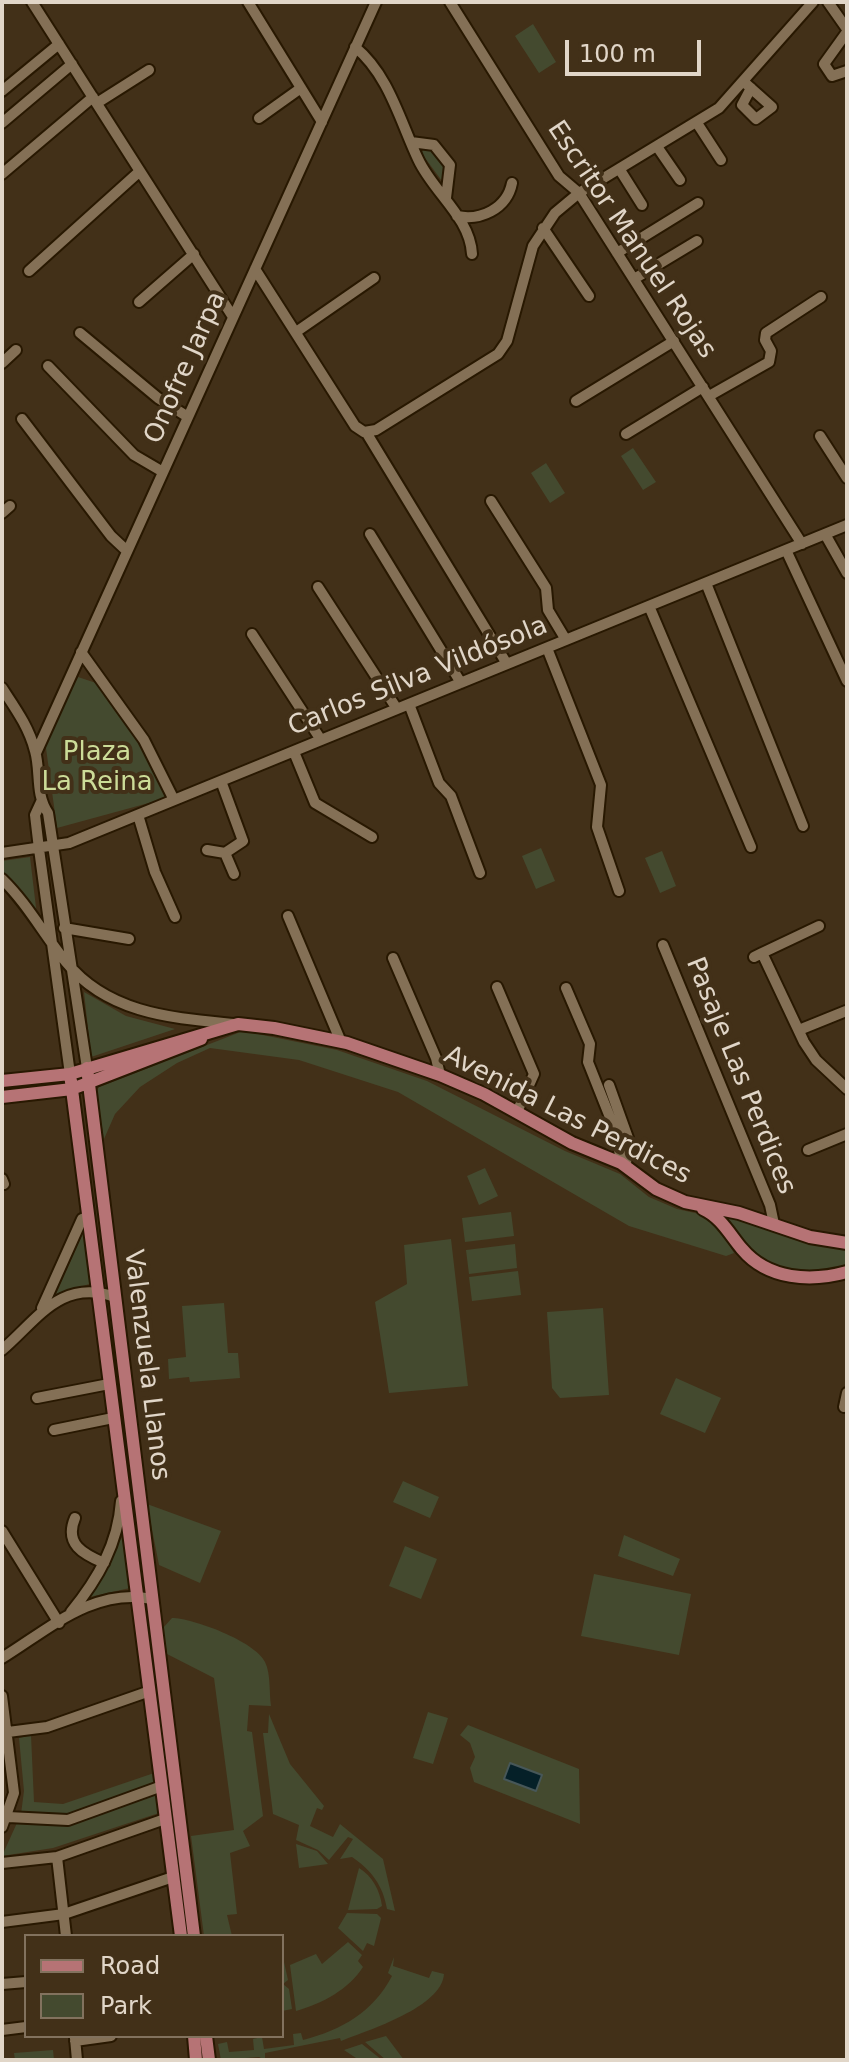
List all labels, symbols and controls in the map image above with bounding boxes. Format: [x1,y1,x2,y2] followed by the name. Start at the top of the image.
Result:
[569,24,705,74] scale bar
[579,40,656,68] text: 100 m
[540,115,722,365] street label: Escritor Manuel Rojas
[139,287,233,449] street label: Onofre Jarpa
[284,611,552,743] street label: Carlos Silva Vildósola
[41,737,153,798] park label: Plaza La Reina
[678,953,802,1199] street label: Pasaje Las Perdices
[438,1040,696,1192] street label: Avenida Las Perdices
[116,1248,176,1482] street label: Valenzuela Llanos
[24,1934,284,2038] legend
[100,1952,160,1980] text: Road
[100,1992,152,2020] text: Park

